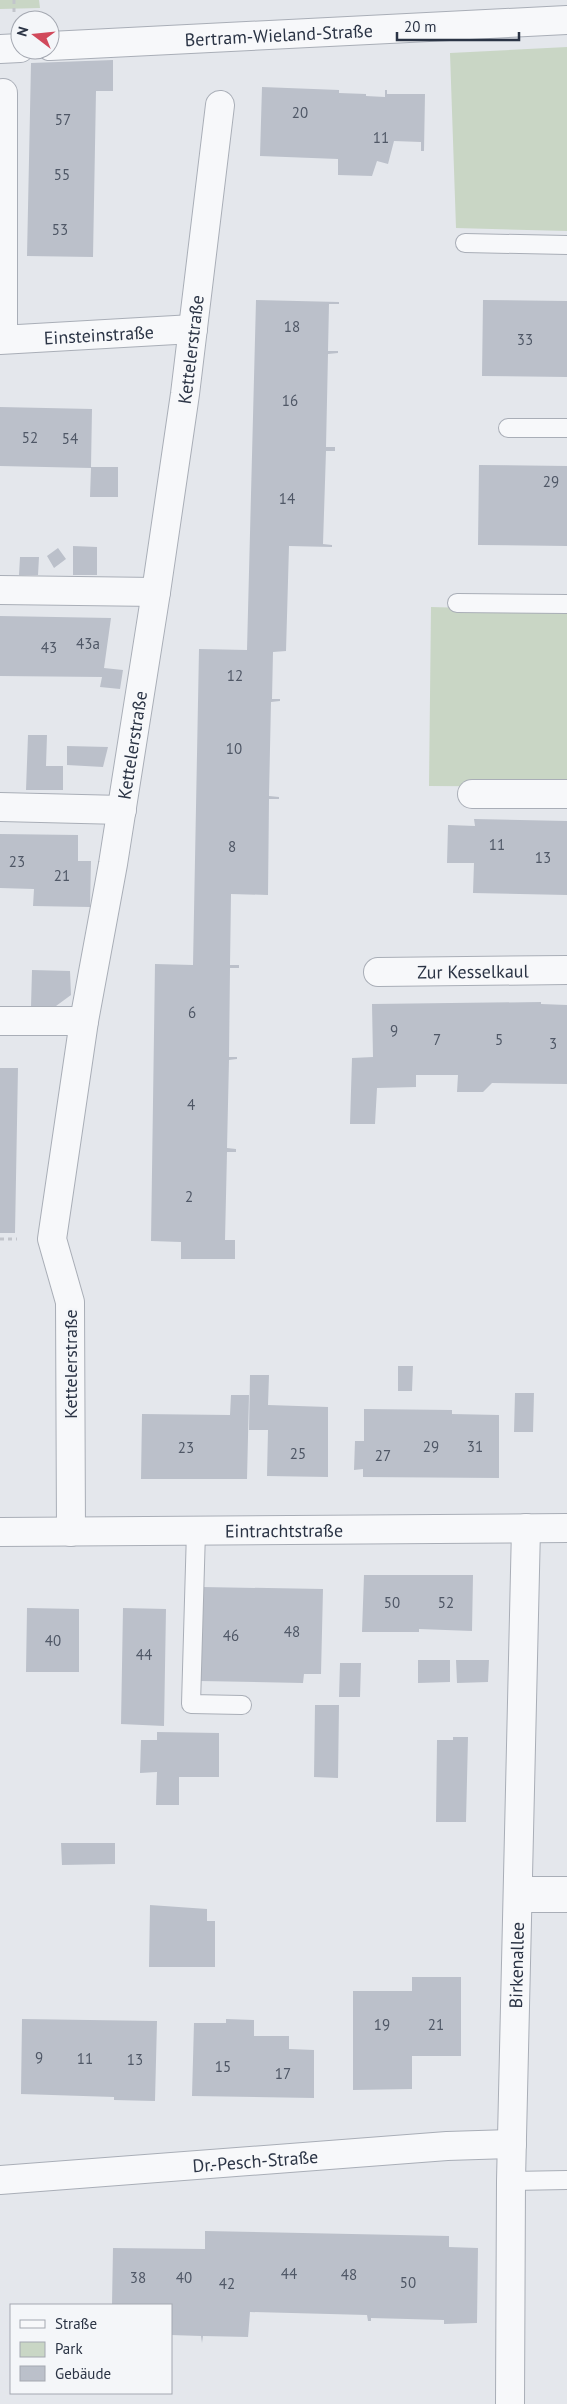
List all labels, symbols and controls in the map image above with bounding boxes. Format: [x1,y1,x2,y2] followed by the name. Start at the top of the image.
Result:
[10,10,60,60] north arrow
[397,10,520,42] scale bar
[404,17,437,36] text: 20 m
[184,18,373,51] street label: Bertram-Wieland-Straße
[13,25,32,38] text: N
[292,103,308,122] house number: 20
[55,110,71,129] house number: 57
[373,128,389,147] house number: 11
[54,165,70,184] house number: 55
[52,220,68,239] house number: 53
[172,294,208,405] street label: Kettelerstraße
[284,317,300,336] house number: 18
[43,320,155,349] street label: Einsteinstraße
[517,330,533,349] house number: 33
[282,391,298,410] house number: 16
[22,428,38,447] house number: 52
[62,429,78,448] house number: 54
[543,472,559,491] house number: 29
[279,489,295,508] house number: 14
[76,634,100,653] house number: 43a
[41,638,57,657] house number: 43
[227,666,243,685] house number: 12
[112,689,152,801] street label: Kettelerstraße
[226,739,242,758] house number: 10
[489,835,505,854] house number: 11
[228,837,236,856] house number: 8
[535,848,551,867] house number: 13
[9,852,25,871] house number: 23
[54,866,70,885] house number: 21
[417,959,530,983] street label: Zur Kesselkaul
[188,1003,196,1022] house number: 6
[390,1021,398,1040] house number: 9
[433,1030,441,1049] house number: 7
[495,1030,503,1049] house number: 5
[549,1034,557,1053] house number: 3
[187,1095,195,1114] house number: 4
[185,1187,193,1206] house number: 2
[59,1309,82,1419] street label: Kettelerstraße
[423,1437,439,1456] house number: 29
[467,1437,483,1456] house number: 31
[178,1438,194,1457] house number: 23
[290,1444,306,1463] house number: 25
[375,1446,391,1465] house number: 27
[225,1518,343,1542] street label: Eintrachtstraße
[384,1593,400,1612] house number: 50
[438,1593,454,1612] house number: 52
[284,1622,300,1641] house number: 48
[223,1626,239,1645] house number: 46
[45,1631,61,1650] house number: 40
[136,1645,152,1664] house number: 44
[503,1922,528,2009] street label: Birkenallee
[374,2015,390,2034] house number: 19
[428,2015,444,2034] house number: 21
[35,2048,43,2067] house number: 9
[77,2049,93,2068] house number: 11
[127,2050,143,2069] house number: 13
[215,2057,231,2076] house number: 15
[275,2064,291,2083] house number: 17
[192,2144,319,2177] street label: Dr.-Pesch-Straße
[281,2264,297,2283] house number: 44
[341,2265,357,2284] house number: 48
[130,2268,146,2287] house number: 38
[176,2268,192,2287] house number: 40
[400,2273,416,2292] house number: 50
[219,2274,235,2293] house number: 42
[10,2304,172,2394] legend
[55,2314,97,2333] text: Straße
[55,2339,83,2358] text: Park
[55,2364,111,2383] text: Gebäude

